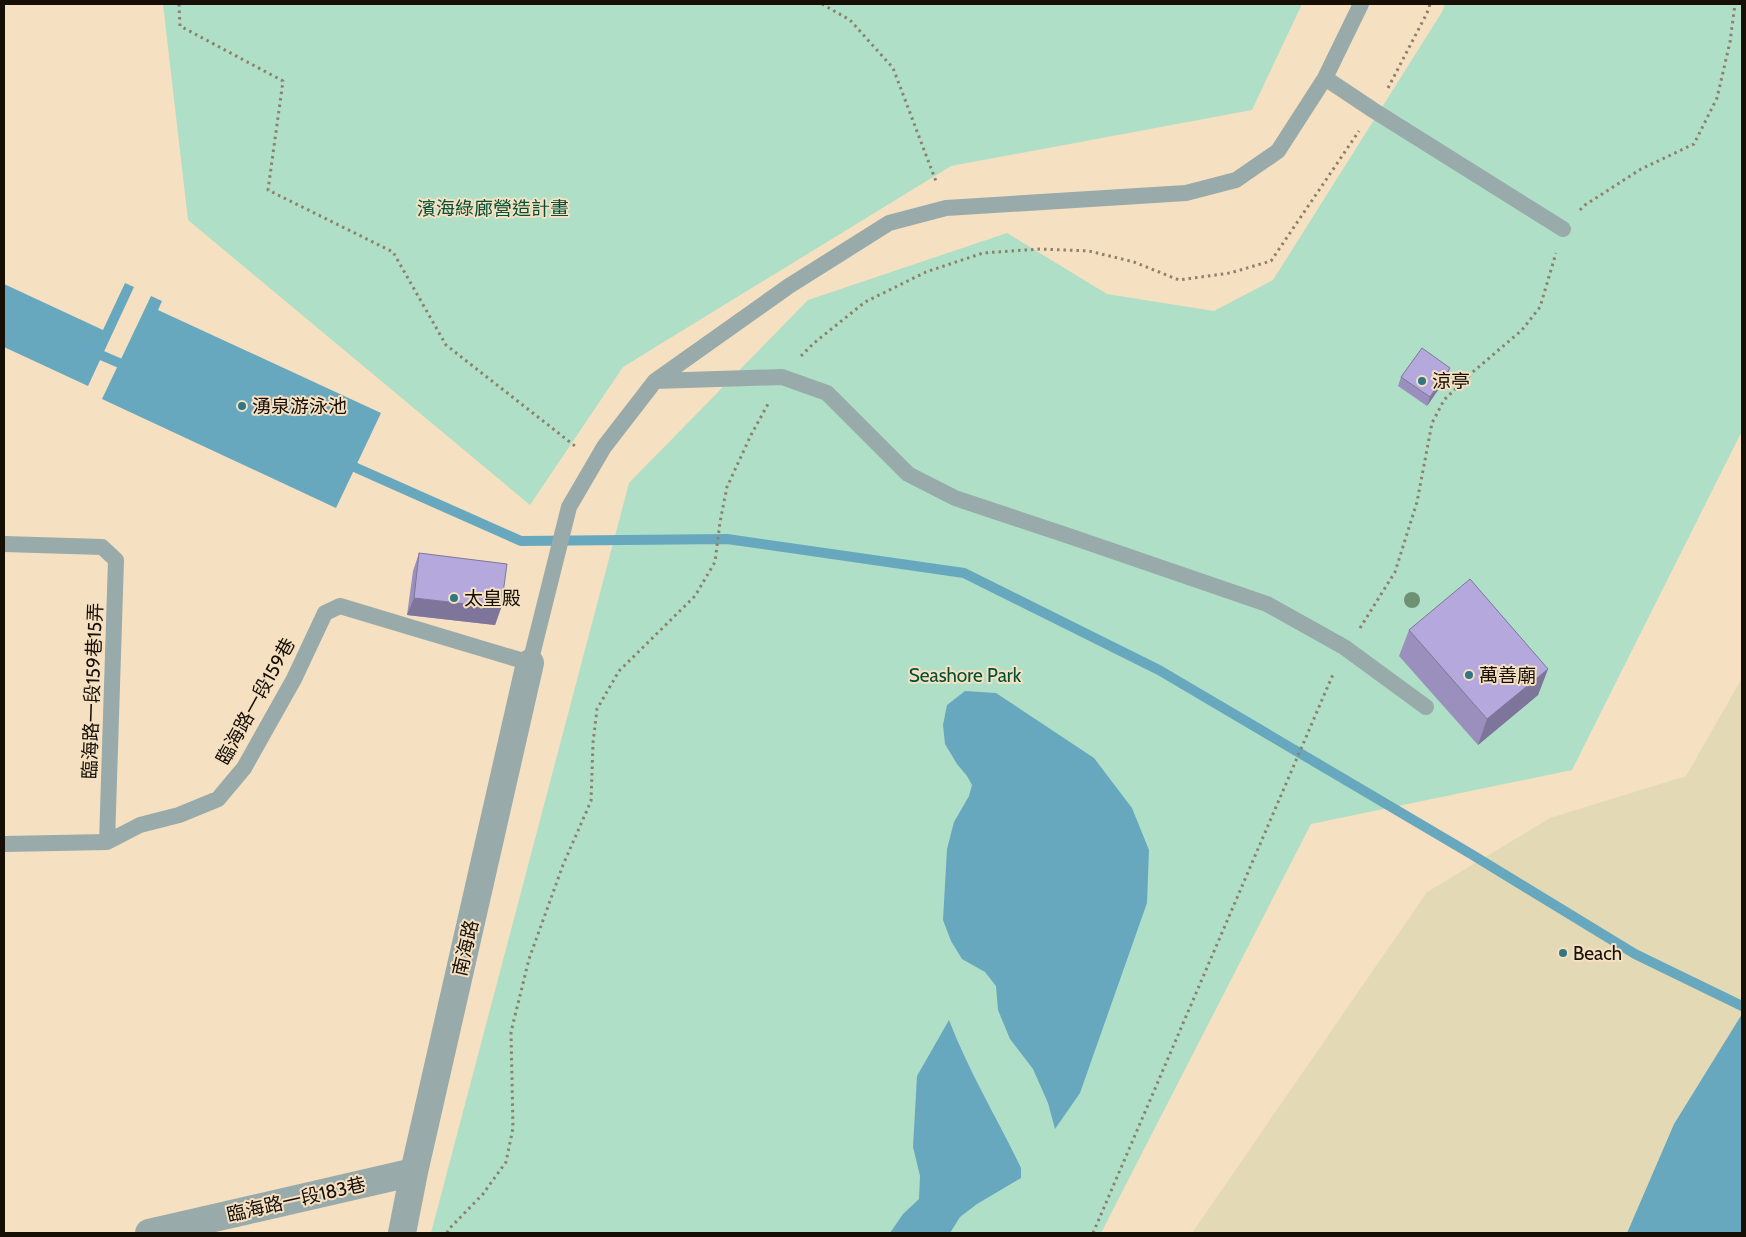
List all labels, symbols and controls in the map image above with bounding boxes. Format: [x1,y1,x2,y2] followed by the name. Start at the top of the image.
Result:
[417,197,569,220] park label: 濱海綠廊營造計畫
[1432,370,1470,393] place label: 涼亭
[1416,375,1428,387] marker: 涼亭
[252,395,347,418] place label: 湧泉游泳池
[236,400,248,412] marker: 湧泉游泳池
[464,587,521,610] place label: 太皇殿
[448,592,460,604] marker: 太皇殿
[78,602,107,780] street label: 臨海路一段159巷15弄
[211,634,300,769] street label: 臨海路一段159巷
[909,664,1022,687] park label: Seashore Park
[1479,664,1536,687] place label: 萬善廟
[1463,669,1475,681] marker: 萬善廟
[448,918,483,978] street label: 南海路
[1573,942,1622,965] place label: Beach
[1557,947,1569,959] marker: Beach
[224,1172,368,1227] street label: 臨海路一段183巷

